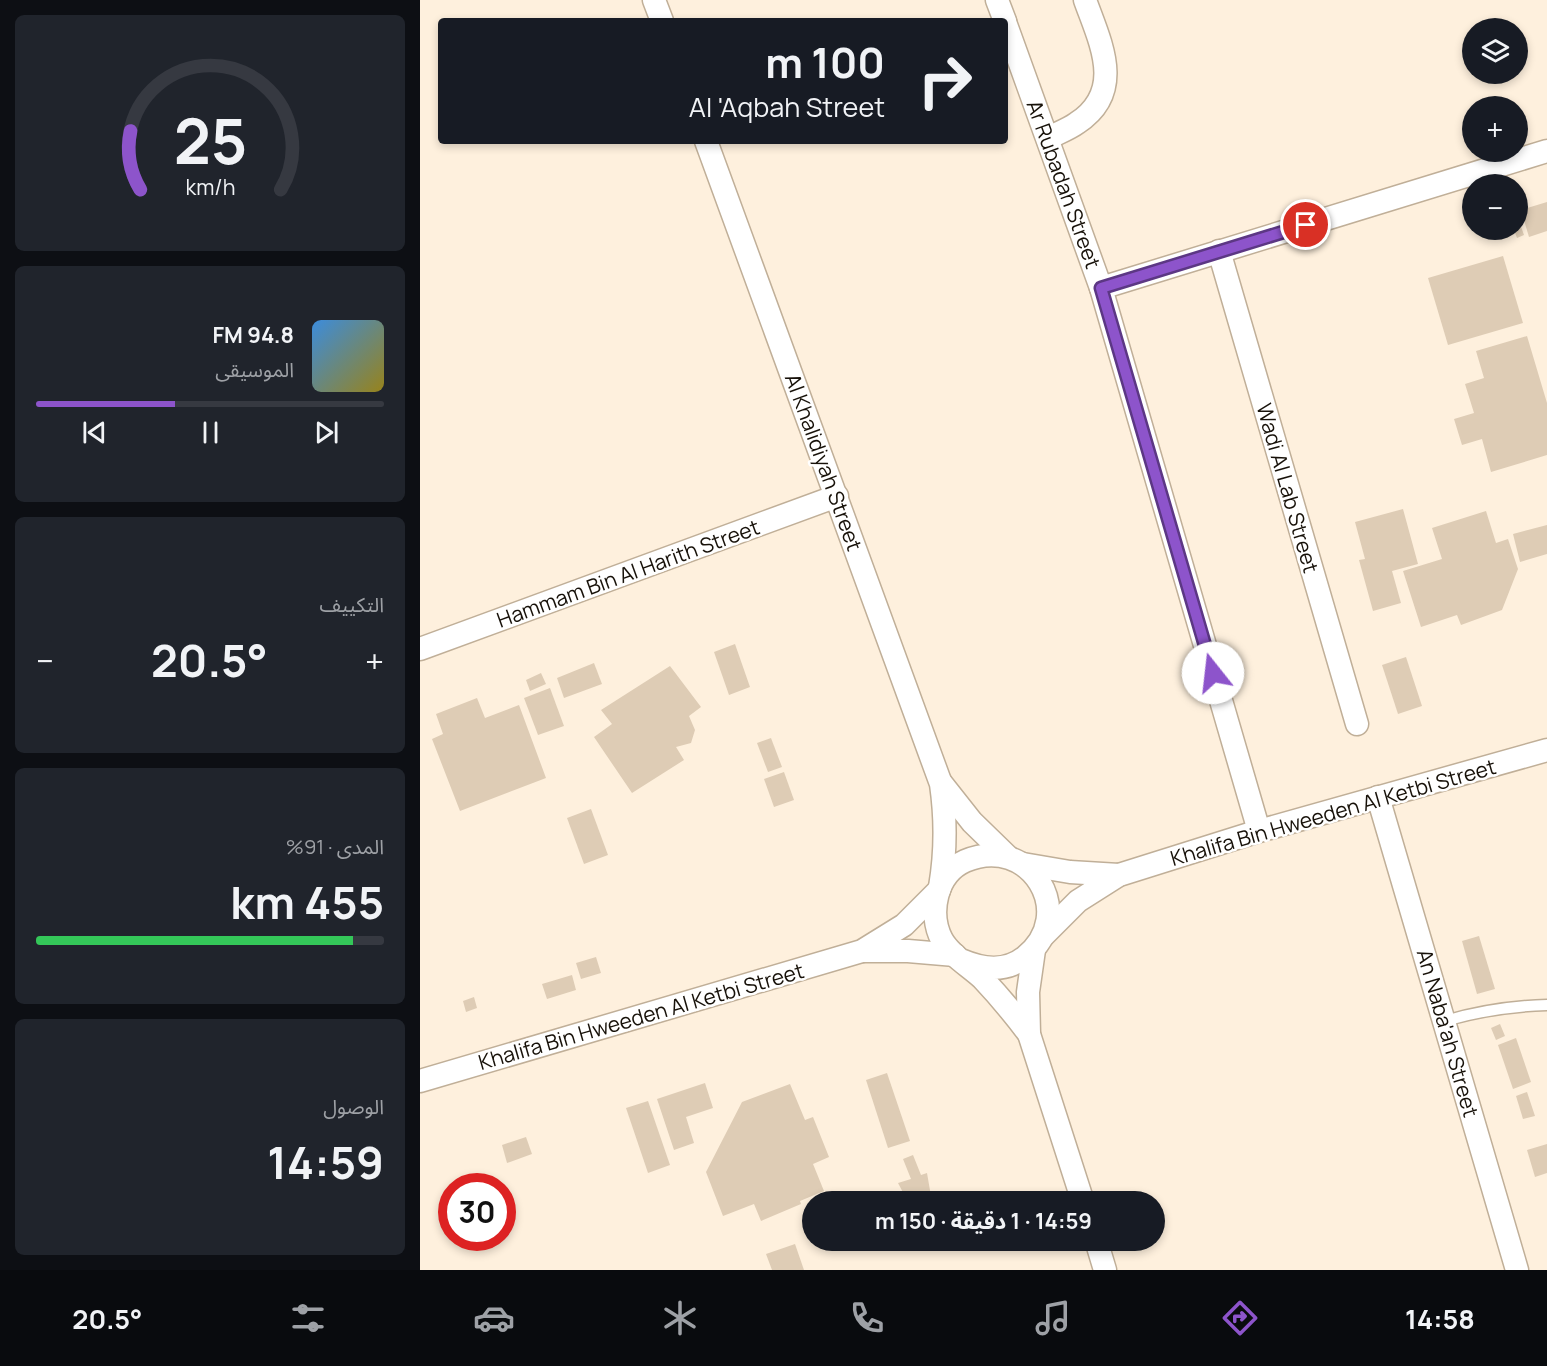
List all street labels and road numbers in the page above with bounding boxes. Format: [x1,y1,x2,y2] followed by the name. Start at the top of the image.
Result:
[1021,96,1107,272] street label: Ar Rubadah Street
[779,369,869,555] street label: Al Khalidiyah Street
[1250,400,1326,576] street label: Wadi Al Lab Street
[493,512,763,634] street label: Hammam Bin Al Harith Street
[1167,752,1499,872] street label: Khalifa Bin Hweeden Al Ketbi Street
[1411,946,1485,1120] street label: An Naba'ah Street
[475,956,807,1076] street label: Khalifa Bin Hweeden Al Ketbi Street

